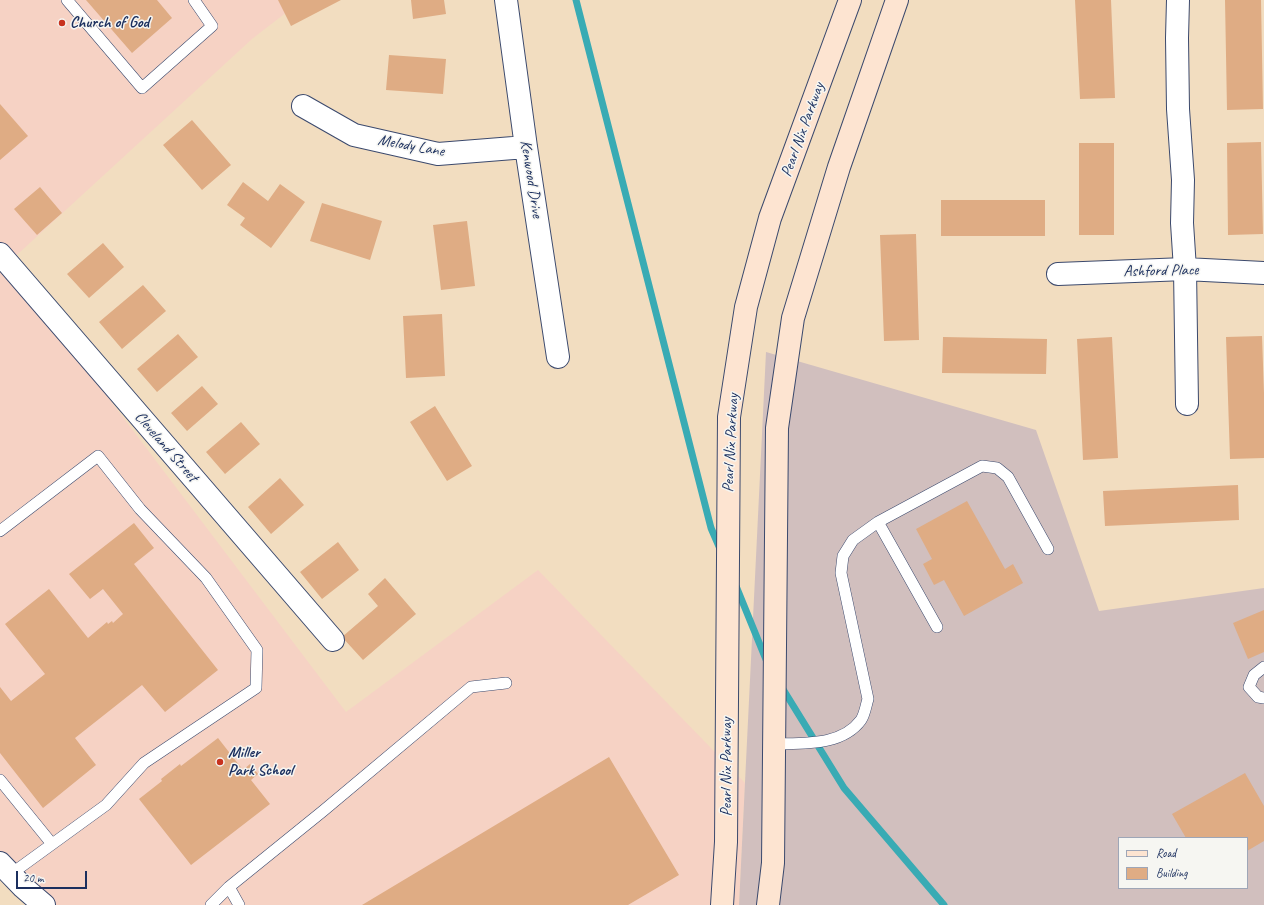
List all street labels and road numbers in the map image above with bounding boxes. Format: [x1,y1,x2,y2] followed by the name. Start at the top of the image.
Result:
[777,80,829,180] street label: Pearl Nix Parkway
[376,131,446,161] street label: Melody Lane
[515,139,547,219] street label: Kenwood Drive
[1123,261,1199,281] street label: Ashford Place
[719,393,743,493] street label: Pearl Nix Parkway
[130,408,202,486] street label: Cleveland Street
[717,718,737,816] street label: Pearl Nix Parkway

